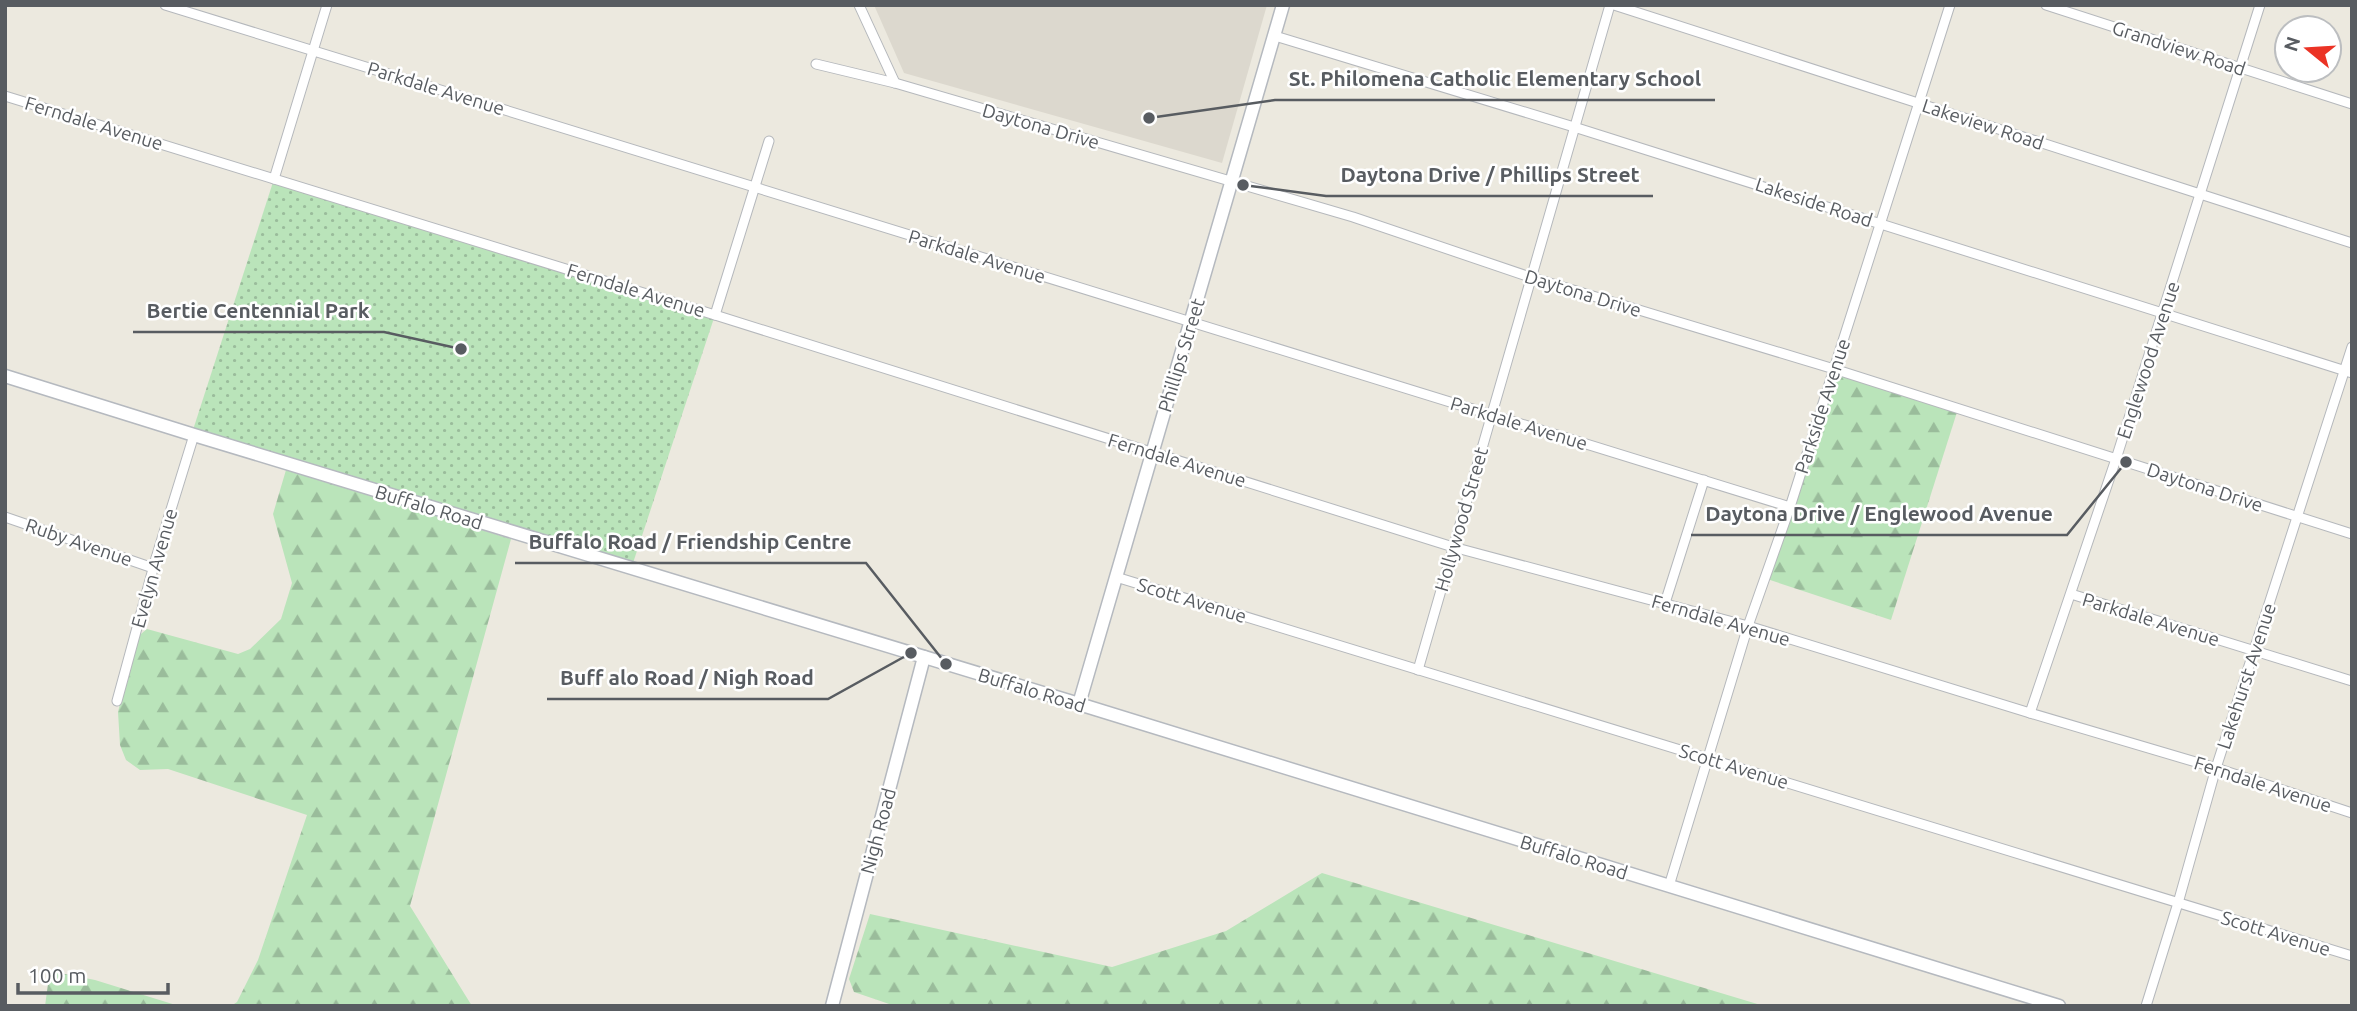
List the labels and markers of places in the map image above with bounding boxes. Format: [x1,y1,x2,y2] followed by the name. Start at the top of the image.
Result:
[1275,58,1715,100] callout: St. Philomena Catholic Elementary School
[1326,154,1653,196] callout: Daytona Drive / Phillips Street
[133,290,384,332] callout: Bertie Centennial Park
[1691,493,2067,535] callout: Daytona Drive / Englewood Avenue
[515,521,866,563] callout: Buffalo Road / Friendship Centre
[547,657,828,699] callout: Buff alo Road / Nigh Road

